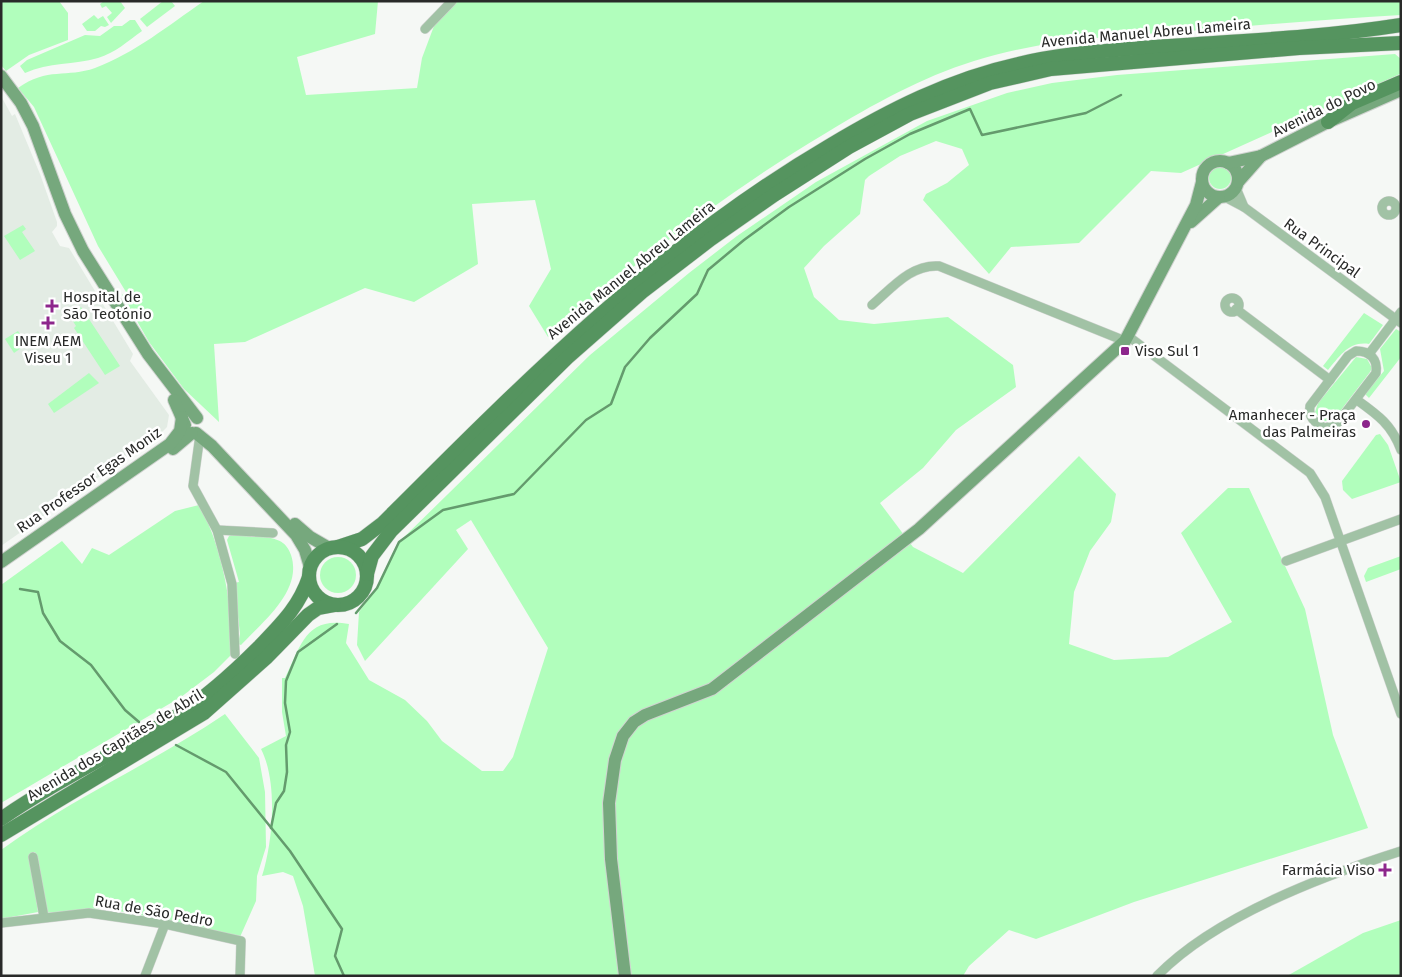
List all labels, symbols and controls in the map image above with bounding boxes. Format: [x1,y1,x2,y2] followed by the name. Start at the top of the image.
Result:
[1041,15,1251,51] street label: Avenida Manuel Abreu Lameira
[1269,75,1379,141] street label: Avenida do Povo
[544,197,718,343] street label: Avenida Manuel Abreu Lameira
[1280,214,1364,282] street label: Rua Principal
[63,288,152,323] place label: Hospital de São Teotónio
[45,299,59,313] marker: Hospital de São Teotónio
[41,316,55,330] marker: INEM AEM Viseu 1
[15,332,81,367] place label: INEM AEM Viseu 1
[1135,342,1199,360] place label: Viso Sul 1
[1119,345,1131,357] marker: Viso Sul 1
[1229,406,1356,441] place label: Amanhecer - Praça das Palmeiras
[1360,418,1372,430] marker: Amanhecer - Praça das Palmeiras
[13,423,165,537] street label: Rua Professor Egas Moniz
[24,685,207,805] street label: Avenida dos Capitães de Abril
[1282,861,1375,879] place label: Farmácia Viso
[1379,864,1391,876] marker: Farmácia Viso
[94,892,214,930] street label: Rua de São Pedro

